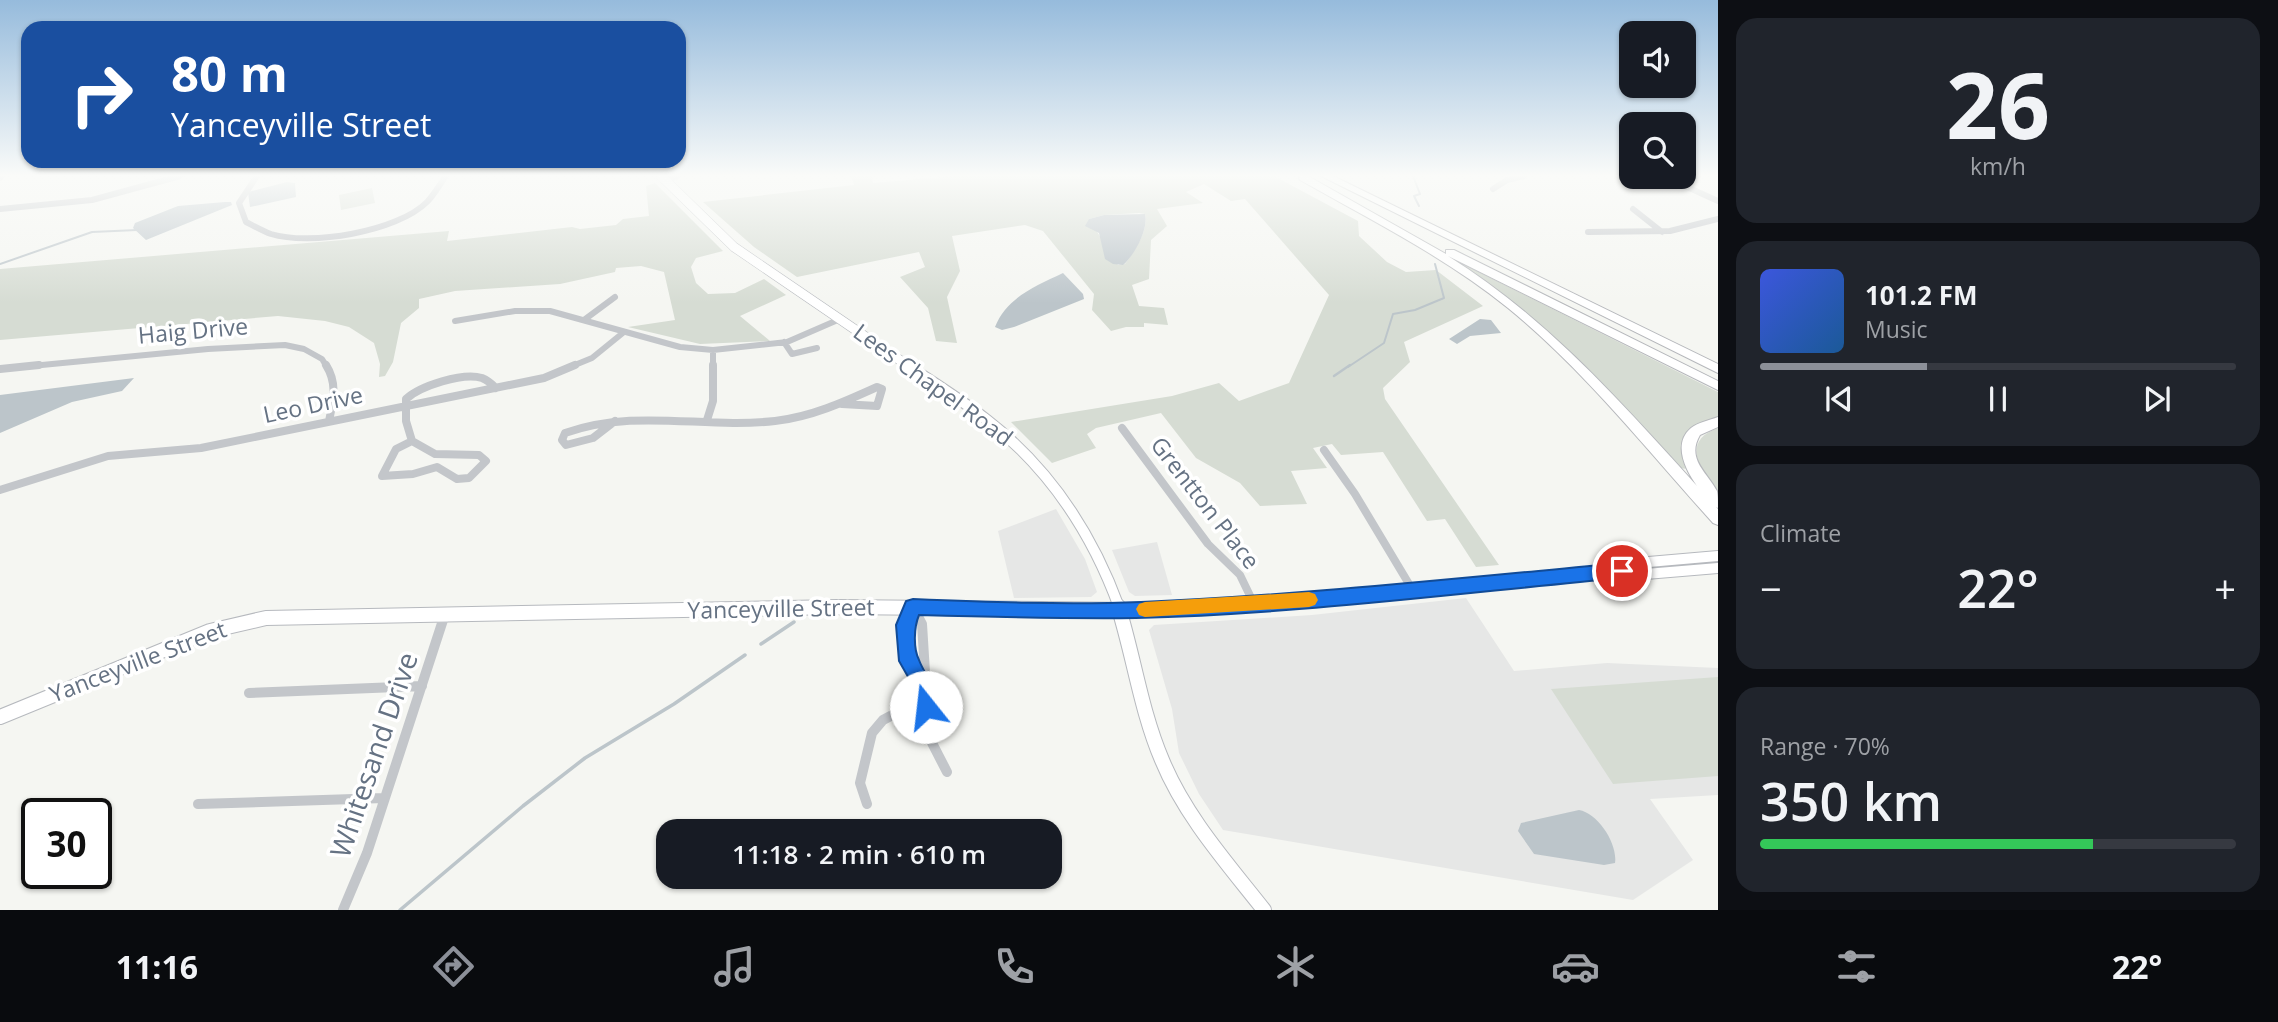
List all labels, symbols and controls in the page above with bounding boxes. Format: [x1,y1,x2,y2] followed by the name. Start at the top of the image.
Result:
[1619,21,1696,189] map controls
[1619,21,1696,98] button: sound
[171,40,288,106] text: 80 m
[1946,42,2050,166] text: 26
[56,49,147,140] icon: right
[171,103,432,146] text: Yanceyville Street
[1619,112,1696,189] button: search
[1970,150,2026,182] text: km/h
[1865,277,1977,313] text: 101.2 FM
[137,309,249,351] street label: Haig Drive
[1865,313,1928,345] text: Music
[847,315,1020,453] street label: Lees Chapel Road
[260,378,366,430] street label: Leo Drive
[1820,380,1858,418] icon: previous
[1979,380,2017,418] icon: pause
[2138,380,2176,418] icon: next
[1144,430,1268,575] street label: Grentton Place
[1760,517,1841,549] text: Climate
[1592,541,1652,601] pin
[1603,552,1641,590] icon: arrive
[1957,552,2039,623] text: 22°
[1760,562,1782,614] text: −
[2214,562,2236,614] text: +
[687,590,875,626] street label: Yanceyville Street
[45,613,231,710] street label: Yanceyville Street
[320,647,426,862] street label: Whitesand Drive
[889,670,963,744] position arrow
[1760,730,1890,762] text: Range · 70%
[1760,765,1942,836] text: 350 km
[21,798,112,889] speed limit sign: 30
[732,836,986,872] text: 11:18 · 2 min · 610 m
[429,942,478,991] icon: directions
[710,942,759,991] icon: music
[990,942,1039,991] icon: phone
[1271,942,1320,991] icon: climate
[1551,942,1600,991] icon: car
[1832,942,1881,991] icon: filters
[116,945,198,988] text: 11:16
[2112,945,2162,988] text: 22°

